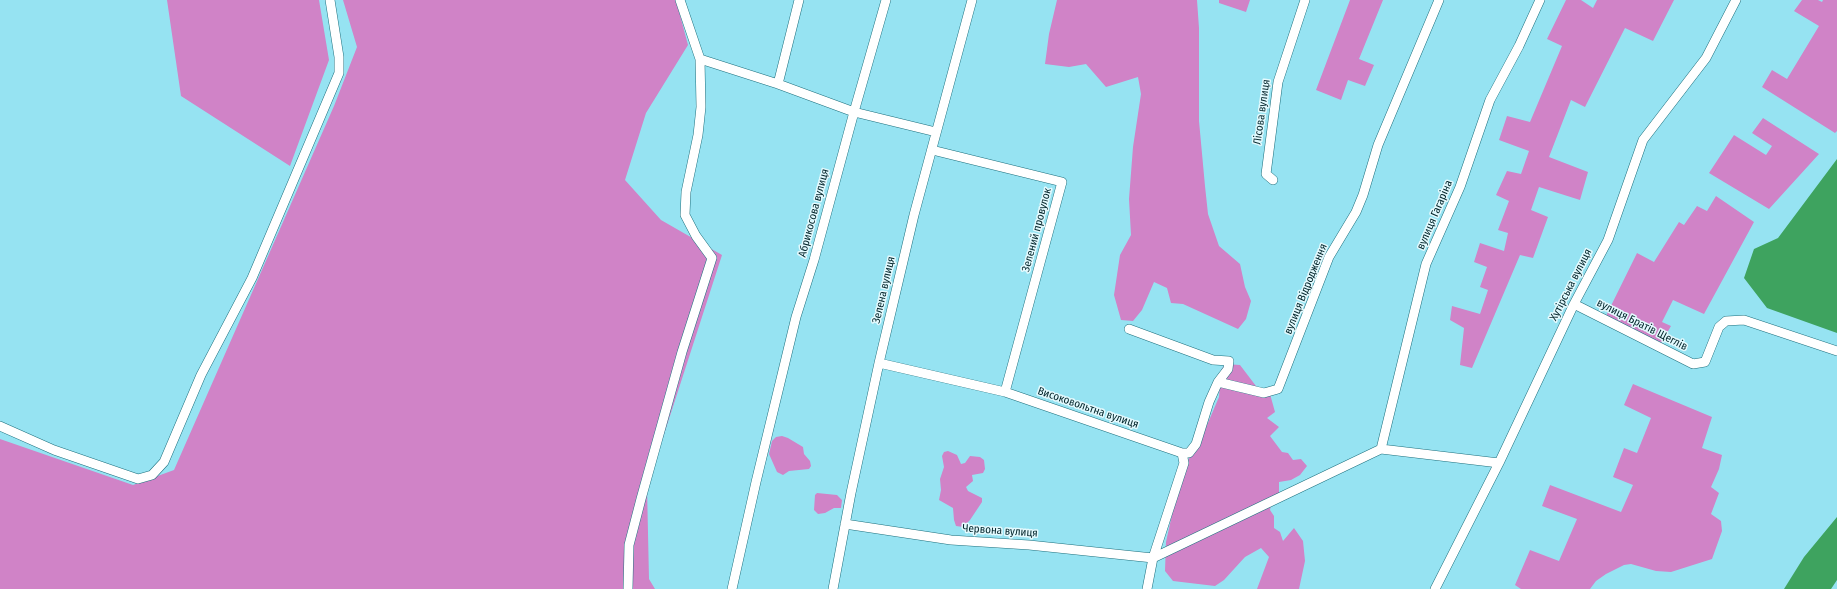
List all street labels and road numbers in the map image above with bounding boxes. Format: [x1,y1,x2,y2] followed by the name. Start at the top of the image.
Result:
[1251,78,1273,146] street label: Лісова вулиця
[796,167,832,259] street label: Абрикосова вулиця
[1414,178,1456,252] street label: вулиця Гагаріна
[1019,187,1055,273] street label: Зелений провулок
[1282,242,1330,336] street label: вулиця Відродження
[1547,247,1595,323] street label: Хутірська вулиця
[870,255,898,325] street label: Зелена вулиця
[1594,296,1690,354] street label: вулиця Братів Щеглів
[1036,385,1140,431] street label: Високовольтна вулиця
[962,522,1038,540] street label: Червона вулиця

